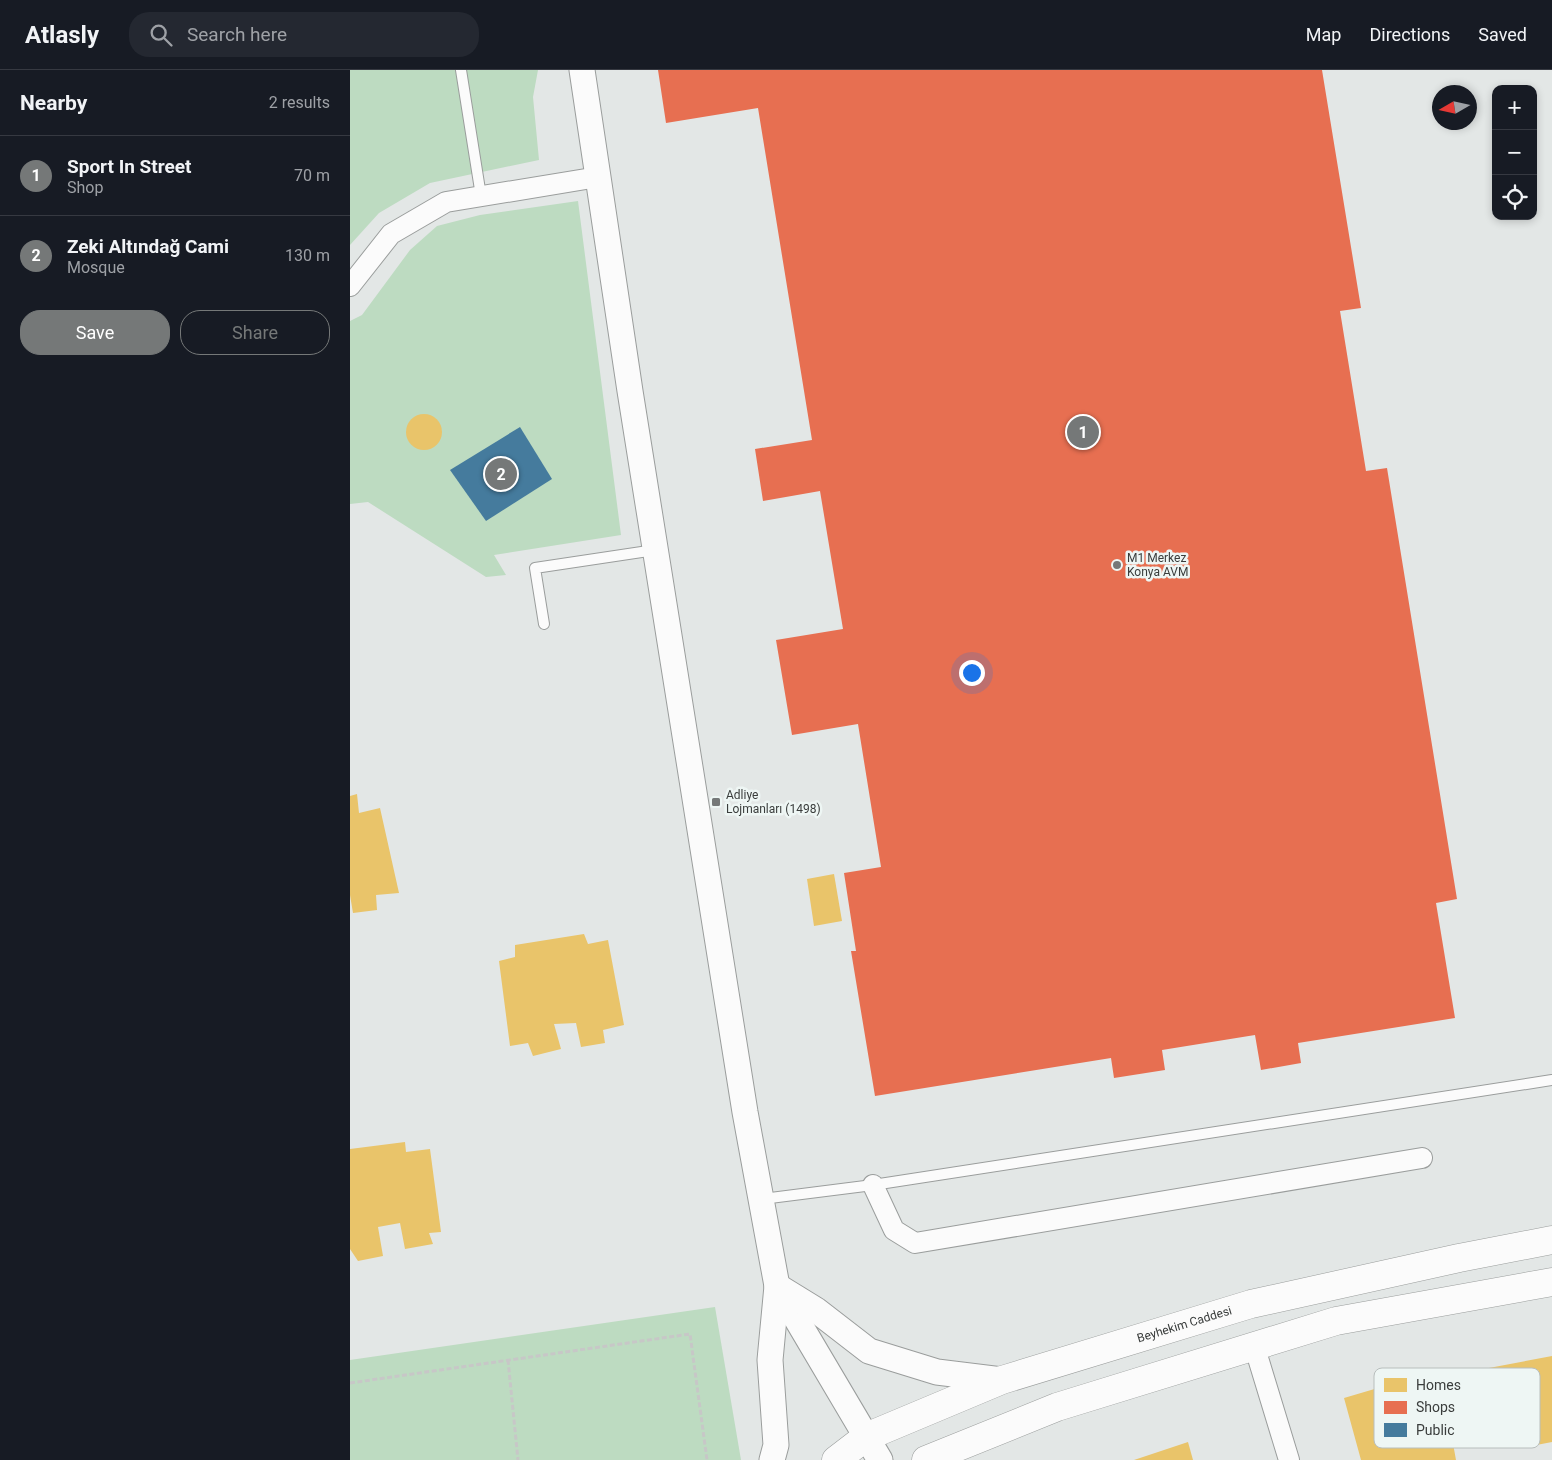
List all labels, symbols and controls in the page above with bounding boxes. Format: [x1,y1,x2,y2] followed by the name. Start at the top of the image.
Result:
[129,12,479,57] search box
[25,21,99,49] text: Atlasly
[147,21,175,49] icon: search
[187,23,287,46] text: Search here
[1306,24,1341,45] text: Map
[1369,24,1450,45] text: Directions
[1478,24,1527,45] text: Saved
[1432,85,1477,130] north arrow
[1492,85,1537,220] map controls
[1492,85,1537,130] button: +
[20,91,87,115] text: Nearby
[269,93,330,112] text: 2 results
[1492,130,1537,175] button: −
[67,155,191,178] text: Sport In Street
[31,166,41,185] text: 1
[294,166,330,185] text: 70 m
[1492,175,1537,220] button: locate
[67,178,103,197] text: Shop
[67,235,229,258] text: Zeki Altındağ Cami
[31,246,41,265] text: 2
[285,246,330,265] text: 130 m
[67,258,125,277] text: Mosque
[20,310,170,355] button: Save
[180,310,330,355] button: Share
[1067,413,1099,451] pin: 1
[485,455,517,493] pin: 2
[1127,551,1188,579] place label: M1 Merkez Konya AVM
[1111,559,1123,571] marker: M1 Merkez Konya AVM
[959,660,985,686] your location
[726,788,821,816] place label: Adliye Lojmanları (1498)
[710,796,722,808] marker: Adliye Lojmanları (1498)
[1135,1303,1234,1345] street label: Beyhekim Caddesi
[1374,1368,1540,1448] legend
[1416,1377,1461,1393] text: Homes
[1416,1399,1455,1415] text: Shops
[1416,1422,1455,1438] text: Public

